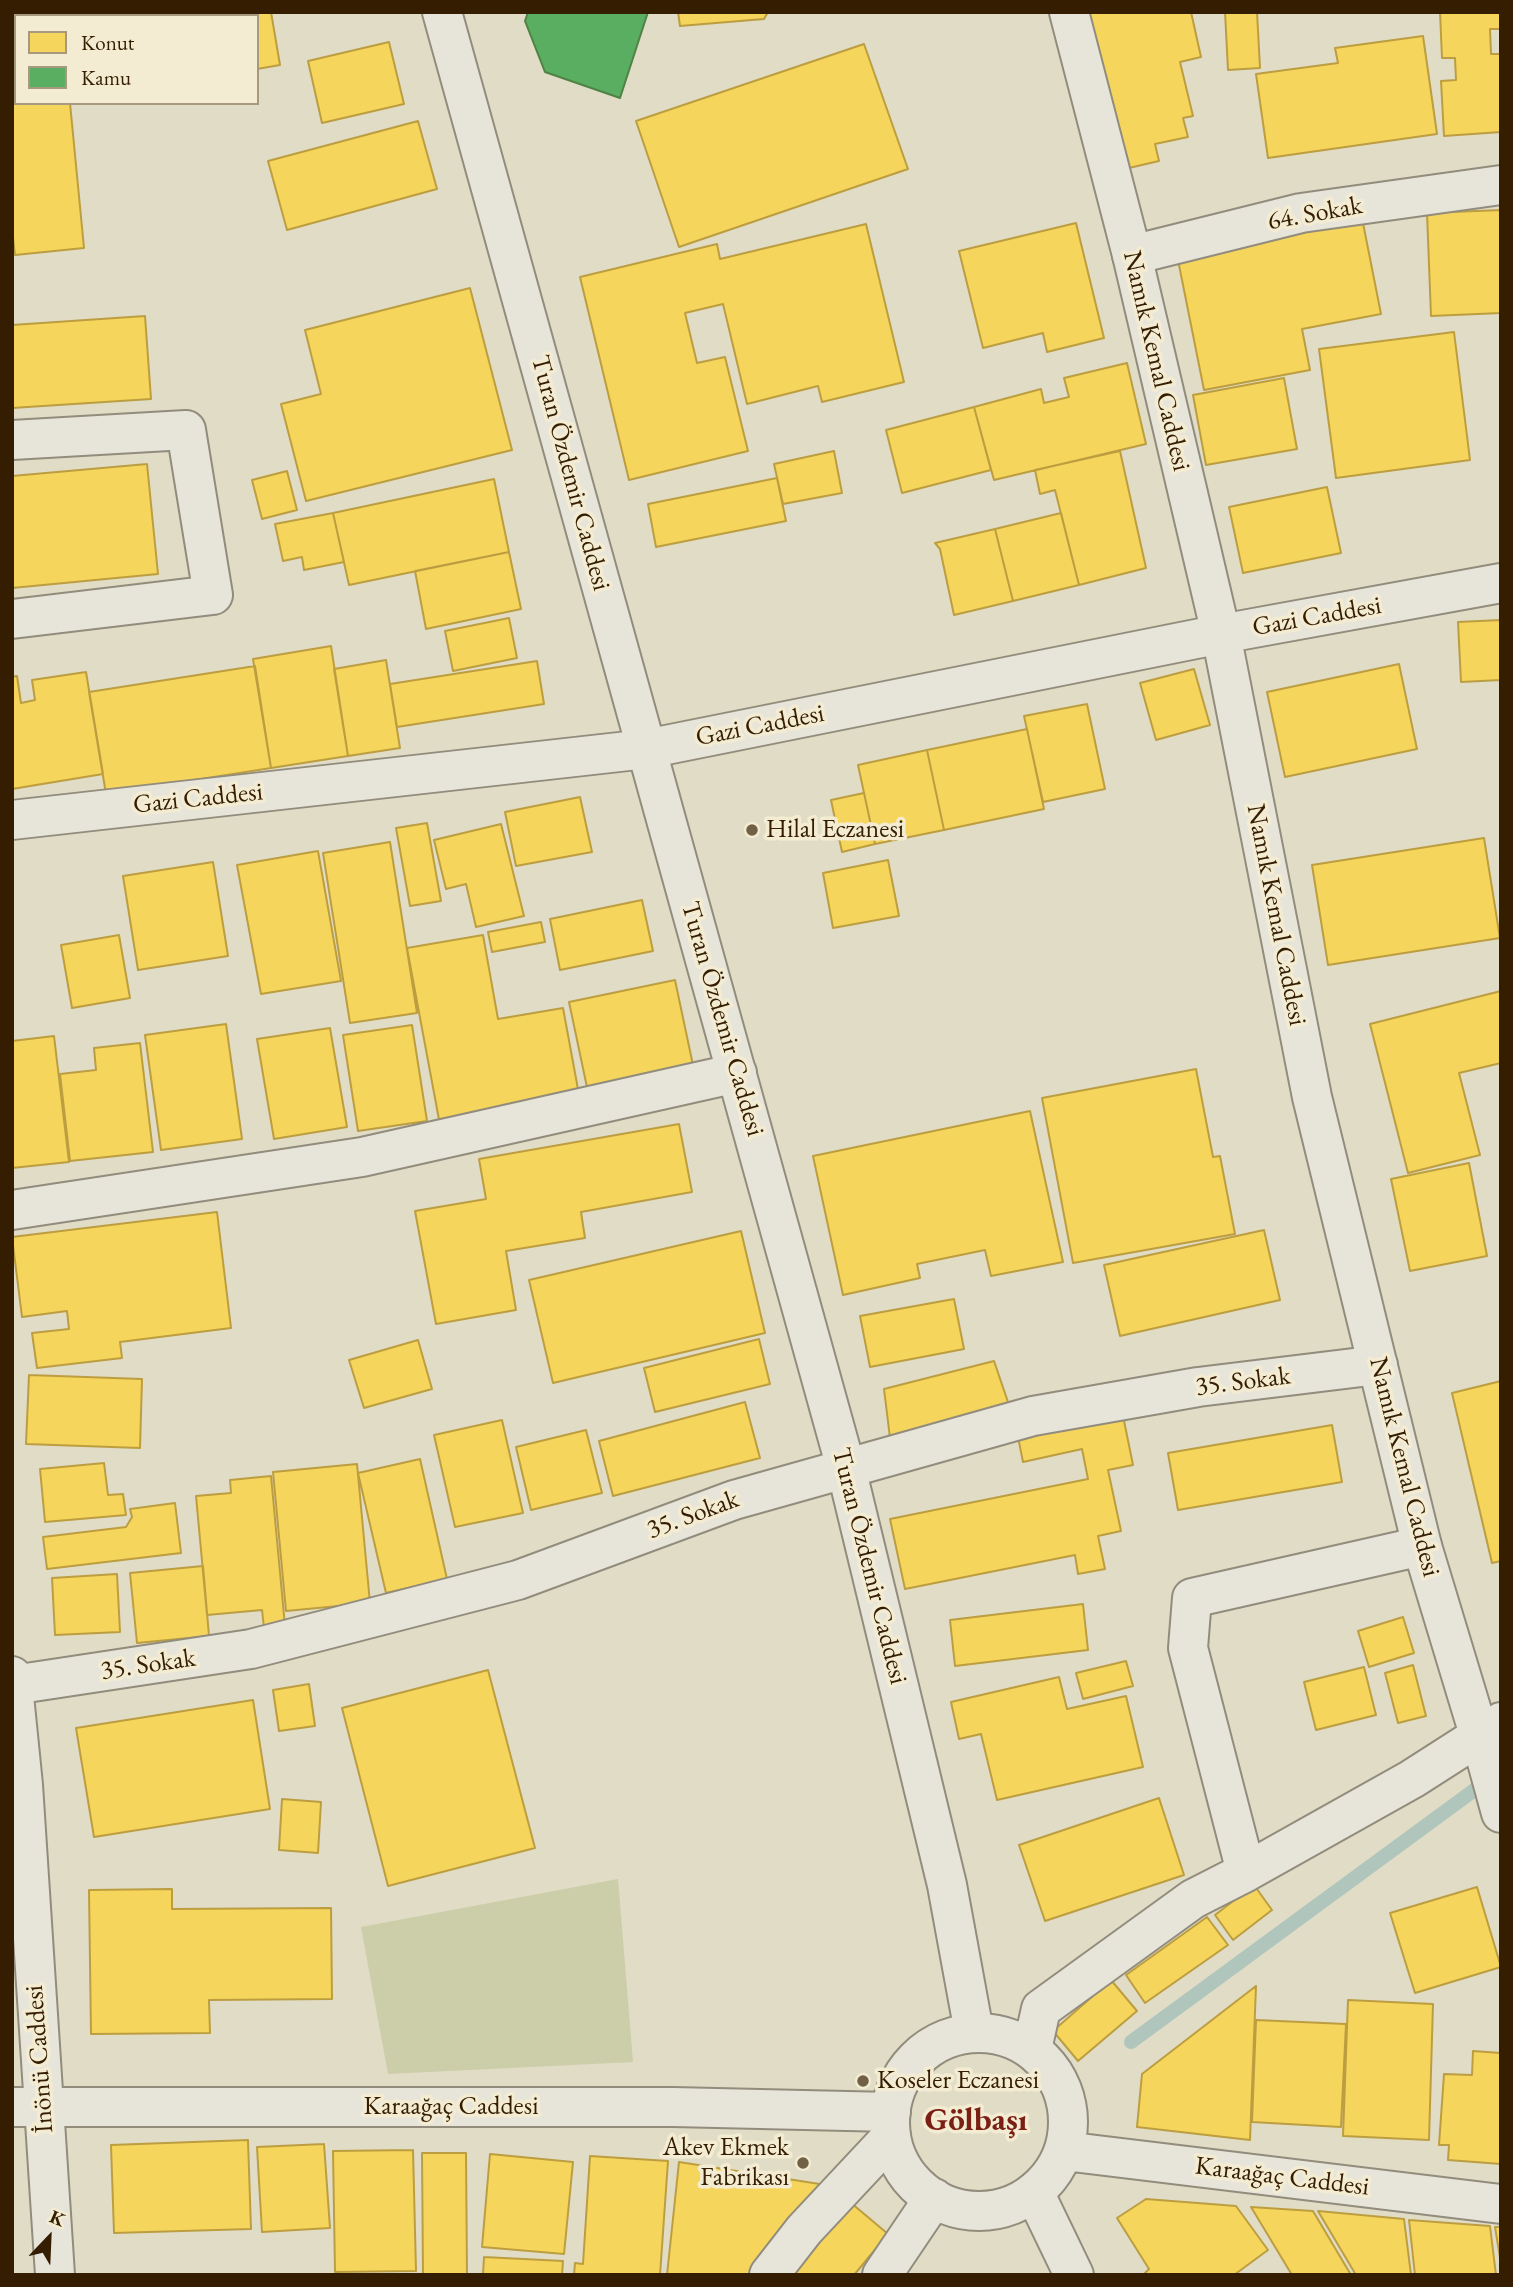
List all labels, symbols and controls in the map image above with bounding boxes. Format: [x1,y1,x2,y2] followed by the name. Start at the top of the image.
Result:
[14,14,259,105] legend
[81,29,134,56] text: Konut
[81,64,131,91] text: Kamu
[1265,190,1365,238] street label: 64. Sokak
[1116,248,1196,474] street label: Namık Kemal Caddesi
[524,352,616,594] street label: Turan Özdemir Caddesi
[1250,590,1384,644] street label: Gazi Caddesi
[693,698,827,754] street label: Gazi Caddesi
[132,777,264,821] street label: Gazi Caddesi
[1239,802,1313,1028] street label: Namık Kemal Caddesi
[766,814,904,846] place label: Hilal Eczanesi
[744,822,760,838] marker: Hilal Eczanesi
[674,898,770,1140] street label: Turan Özdemir Caddesi
[1362,1354,1446,1580] street label: Namık Kemal Caddesi
[1194,1361,1292,1403] street label: 35. Sokak
[825,1445,913,1687] street label: Turan Özdemir Caddesi
[643,1484,743,1546] street label: 35. Sokak
[99,1643,197,1687] street label: 35. Sokak
[19,1984,61,2134] street label: İnönü Caddesi
[877,2065,1039,2097] place label: Koseler Eczanesi
[855,2073,871,2089] marker: Koseler Eczanesi
[363,2091,539,2123] street label: Karaağaç Caddesi
[924,2101,1028,2141] district label: Gölbaşı
[663,2132,789,2194] place label: Akev Ekmek Fabrikası
[1193,2151,1371,2203] street label: Karaağaç Caddesi
[795,2155,811,2171] marker: Akev Ekmek Fabrikası
[14,2203,84,2273] north arrow
[46,2204,69,2233] text: K

